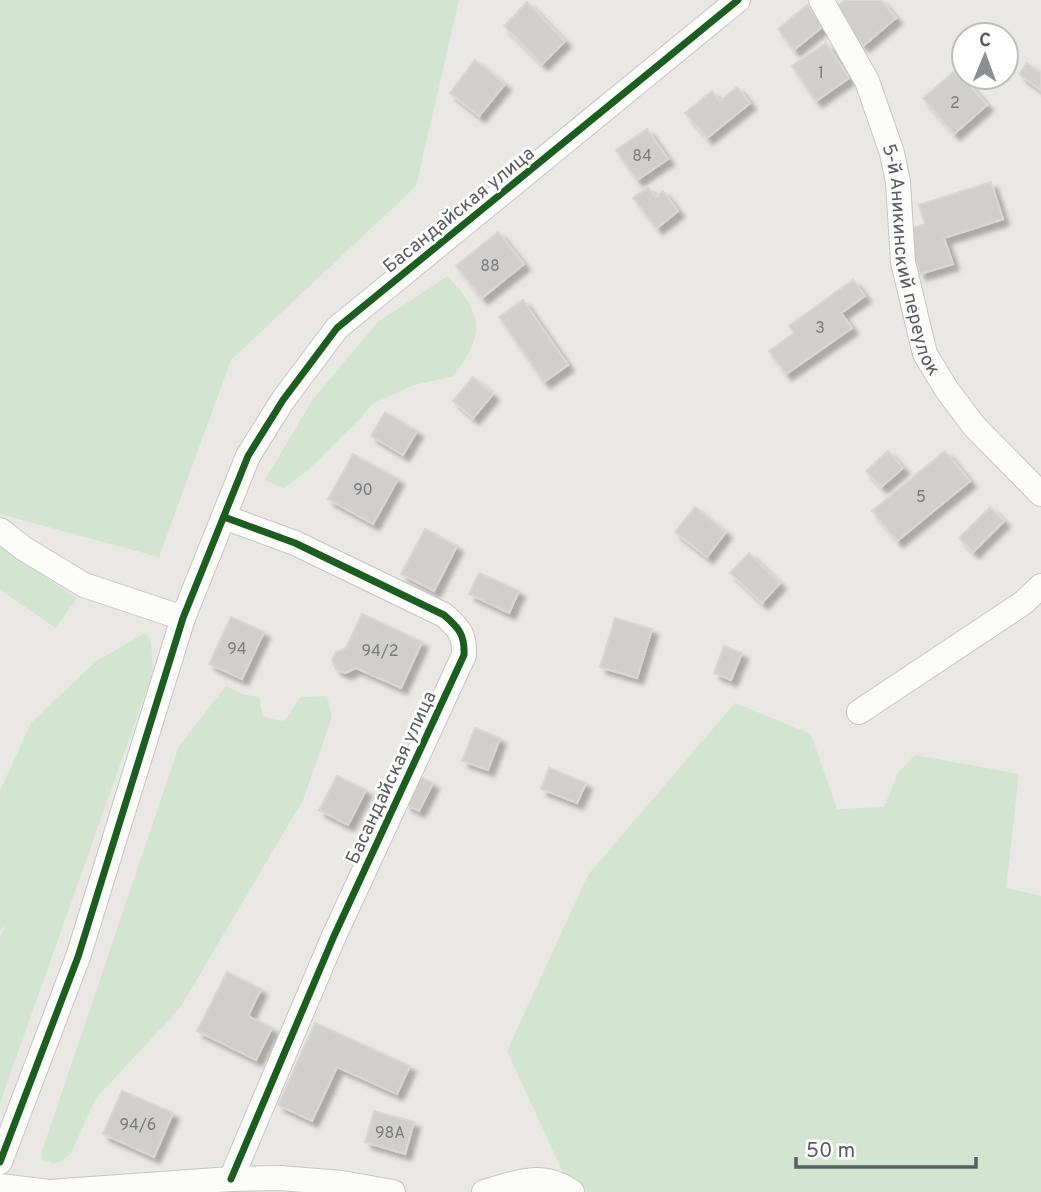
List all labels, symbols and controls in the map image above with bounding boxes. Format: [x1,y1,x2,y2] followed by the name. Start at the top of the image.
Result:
[950,21,1020,91] north arrow
[979,29,992,53] text: С
[818,64,824,84] house number: 1
[950,94,960,114] house number: 2
[876,141,945,381] street label: 5-й Аникинский переулок
[379,142,540,279] street label: Басандайская улица
[632,147,652,167] house number: 84
[480,257,500,277] house number: 88
[815,319,825,339] house number: 3
[353,481,373,501] house number: 90
[916,488,926,508] house number: 5
[227,640,247,660] house number: 94
[361,642,399,662] house number: 94/2
[341,687,442,868] street label: Басандайская улица
[120,1116,156,1136] house number: 94/6
[375,1124,405,1144] house number: 98А
[796,1126,976,1170] scale bar
[806,1138,855,1165] text: 50 m

